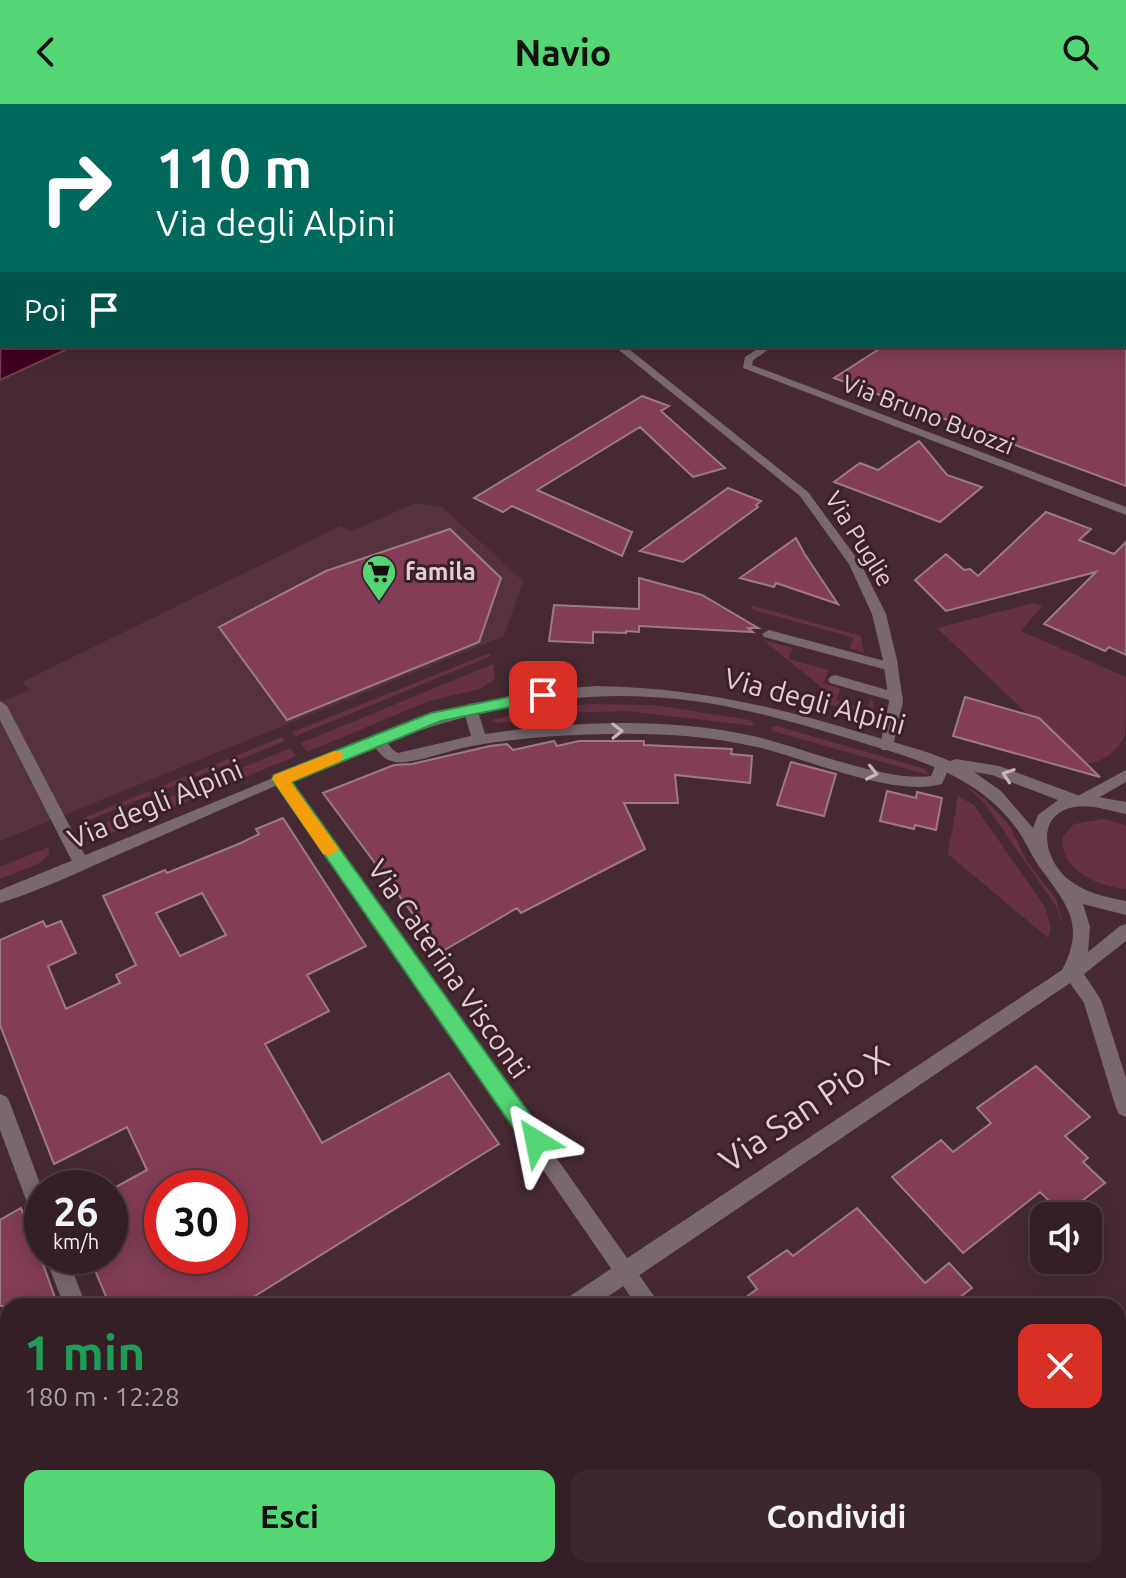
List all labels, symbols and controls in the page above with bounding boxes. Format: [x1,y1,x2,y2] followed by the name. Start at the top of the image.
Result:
[24,30,68,74] icon: back
[1058,30,1102,74] icon: search
[515,32,611,73] text: Navio
[24,136,128,240] icon: right
[156,136,312,199] text: 110 m
[156,202,396,243] text: Via degli Alpini
[82,288,126,332] icon: arrive
[24,293,66,327] text: Poi
[839,369,1018,460] street label: Via Bruno Buozzi
[820,486,899,591] street label: Via Puglie
[360,553,398,603] supermarket icon: famila
[405,558,476,585] place label: famila
[509,661,577,729] pin
[721,661,909,740] street label: Via degli Alpini
[521,673,565,717] icon: arrive
[611,722,624,739] one-way arrow
[63,753,247,854] street label: Via degli Alpini
[865,764,878,781] one-way arrow
[1002,769,1016,785] one-way arrow
[362,854,536,1084] street label: Via Caterina Visconti
[712,1038,895,1179] street label: Via San Pio X
[494,1099,578,1183] position arrow
[144,1170,248,1274] speed limit sign: 30
[53,1189,99,1234] text: 26
[1030,1202,1102,1274] map controls
[1030,1202,1102,1274] button: sound
[53,1230,99,1253] text: km/h
[1018,1324,1102,1408] button: close
[24,1325,145,1379] text: 1 min
[24,1382,180,1411] text: 180 m · 12:28
[24,1470,555,1562] button: Esci
[571,1470,1102,1562] button: Condividi

